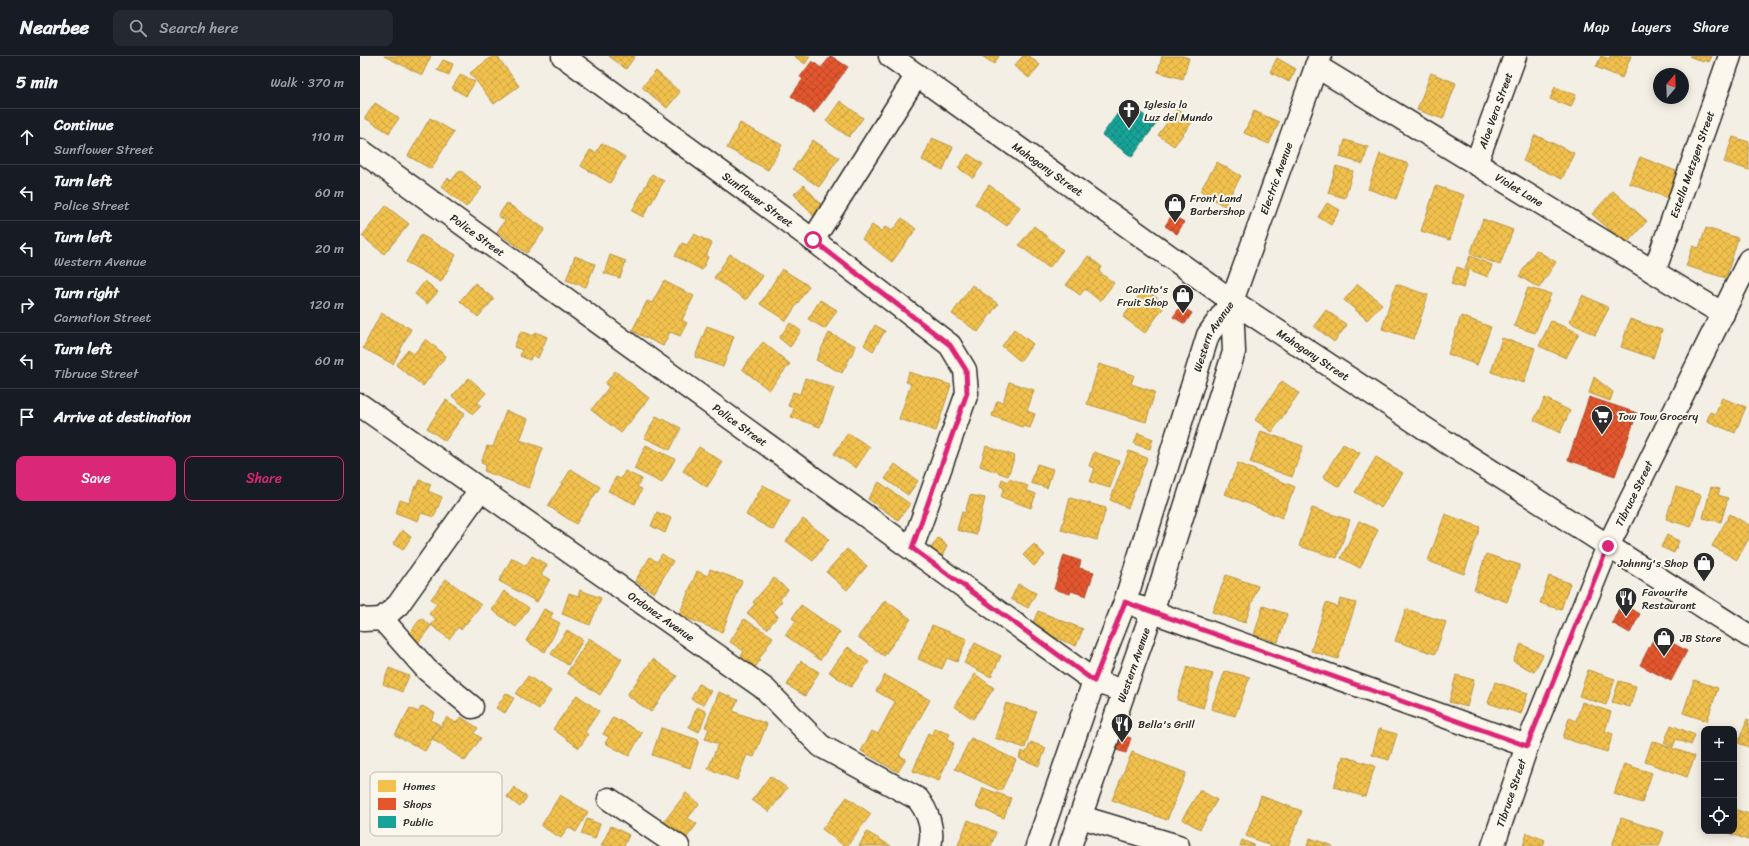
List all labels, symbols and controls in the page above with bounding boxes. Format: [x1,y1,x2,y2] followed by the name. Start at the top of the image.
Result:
[113,10,393,46] search box
[20,11,89,44] text: Nearbee
[159,15,238,41] text: Search here
[1584,15,1609,40] text: Map
[1631,15,1671,40] text: Layers
[1693,15,1729,40] text: Share
[127,17,149,39] icon: search
[16,67,58,97] text: 5 min
[1653,68,1689,104] north arrow
[1473,70,1518,152] street label: Aloe Vera Street
[270,71,344,94] text: Walk · 370 m
[1143,95,1213,127] place label: Iglesia la Luz del Mundo
[1116,97,1142,130] church icon: Iglesia la Luz del Mundo
[1665,108,1720,221] street label: Estella Metzgen Street
[54,112,114,138] text: Continue
[311,125,344,148] text: 110 m
[16,126,38,148] icon: ahead
[1008,137,1087,202] street label: Mahogany Street
[54,138,154,161] text: Sunflower Street
[1255,139,1298,217] street label: Electric Avenue
[718,167,797,233] street label: Sunflower Street
[54,168,112,194] text: Turn left
[1491,168,1547,213] street label: Violet Lane
[315,181,344,204] text: 60 m
[16,182,38,204] icon: left
[1190,189,1245,221] place label: Front Land Barbershop
[1162,191,1188,224] shop icon: Front Land Barbershop
[54,194,130,217] text: Police Street
[446,209,509,262] street label: Police Street
[54,224,112,250] text: Turn left
[804,231,822,249] route start
[315,237,344,260] text: 20 m
[16,238,38,260] icon: left
[54,250,146,273] text: Western Avenue
[54,280,119,306] text: Turn right
[1117,280,1169,312] place label: Carlito's Fruit Shop
[1170,282,1196,315] shop icon: Carlito's Fruit Shop
[309,293,344,316] text: 120 m
[16,294,38,316] icon: right
[1188,297,1239,374] street label: Western Avenue
[54,306,151,329] text: Carnation Street
[1273,324,1353,386] street label: Mahogany Street
[54,336,112,362] text: Turn left
[315,349,344,372] text: 60 m
[16,350,38,372] icon: left
[54,362,138,385] text: Tibruce Street
[708,399,771,452] street label: Police Street
[1589,403,1615,436] supermarket icon: Tow Tow Grocery
[54,404,191,430] text: Arrive at destination
[16,406,38,428] icon: arrive
[1618,407,1699,426] place label: Tow Tow Grocery
[16,456,176,501] button: Save
[184,456,344,501] button: Share
[1610,457,1659,530] street label: Tibruce Street
[1599,537,1617,555] route end
[1691,550,1717,583] shop icon: Johnny's Shop
[1617,554,1688,573] place label: Johnny's Shop
[1642,583,1697,615] place label: Favourite Restaurant
[1613,585,1639,618] restaurant icon: Favourite Restaurant
[624,587,699,647] street label: Ordonez Avenue
[1112,625,1156,705] street label: Western Avenue
[1651,625,1677,658] shop icon: JB Store
[1679,629,1722,648] place label: JB Store
[1109,711,1135,744] restaurant icon: Bella's Grill
[1138,715,1195,734] place label: Bella's Grill
[1701,726,1737,834] map controls
[1701,726,1737,762] button: +
[1491,756,1532,830] street label: Tibruce Street
[1701,762,1737,798] button: −
[370,772,502,836] legend
[403,777,436,796] text: Homes
[403,795,432,814] text: Shops
[1701,798,1737,834] button: locate
[403,813,434,832] text: Public

